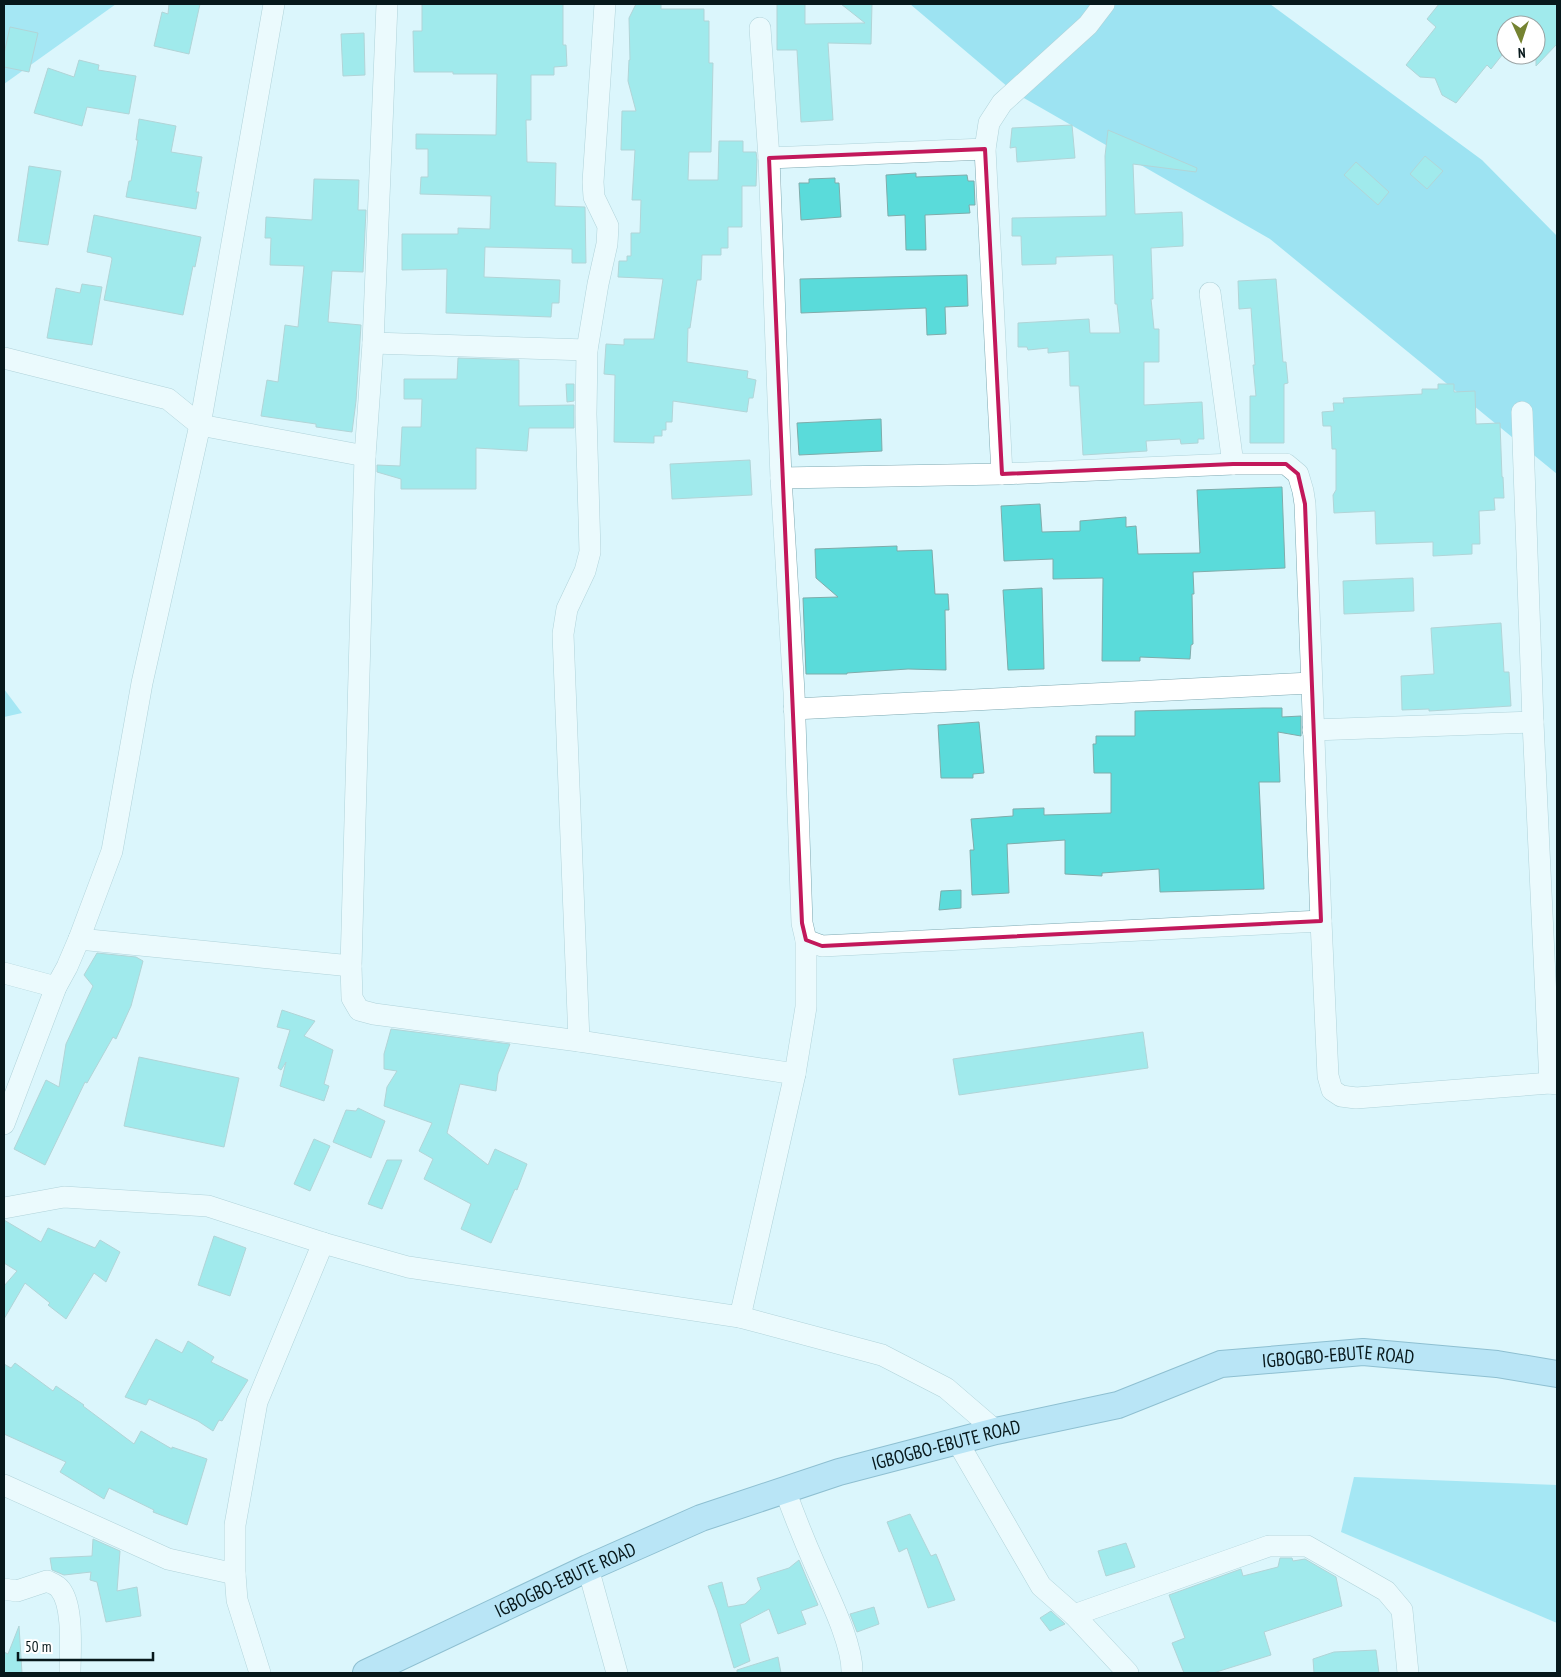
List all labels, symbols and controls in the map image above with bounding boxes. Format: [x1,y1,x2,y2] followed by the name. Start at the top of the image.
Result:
[1496,15,1546,65] north arrow
[1517,44,1526,62] text: N
[1261,1340,1415,1372] street label: IGBOGBO-EBUTE ROAD
[869,1414,1022,1475] street label: IGBOGBO-EBUTE ROAD
[491,1536,639,1622] street label: IGBOGBO-EBUTE ROAD
[18,1630,152,1662] scale bar
[25,1637,51,1656] text: 50 m

